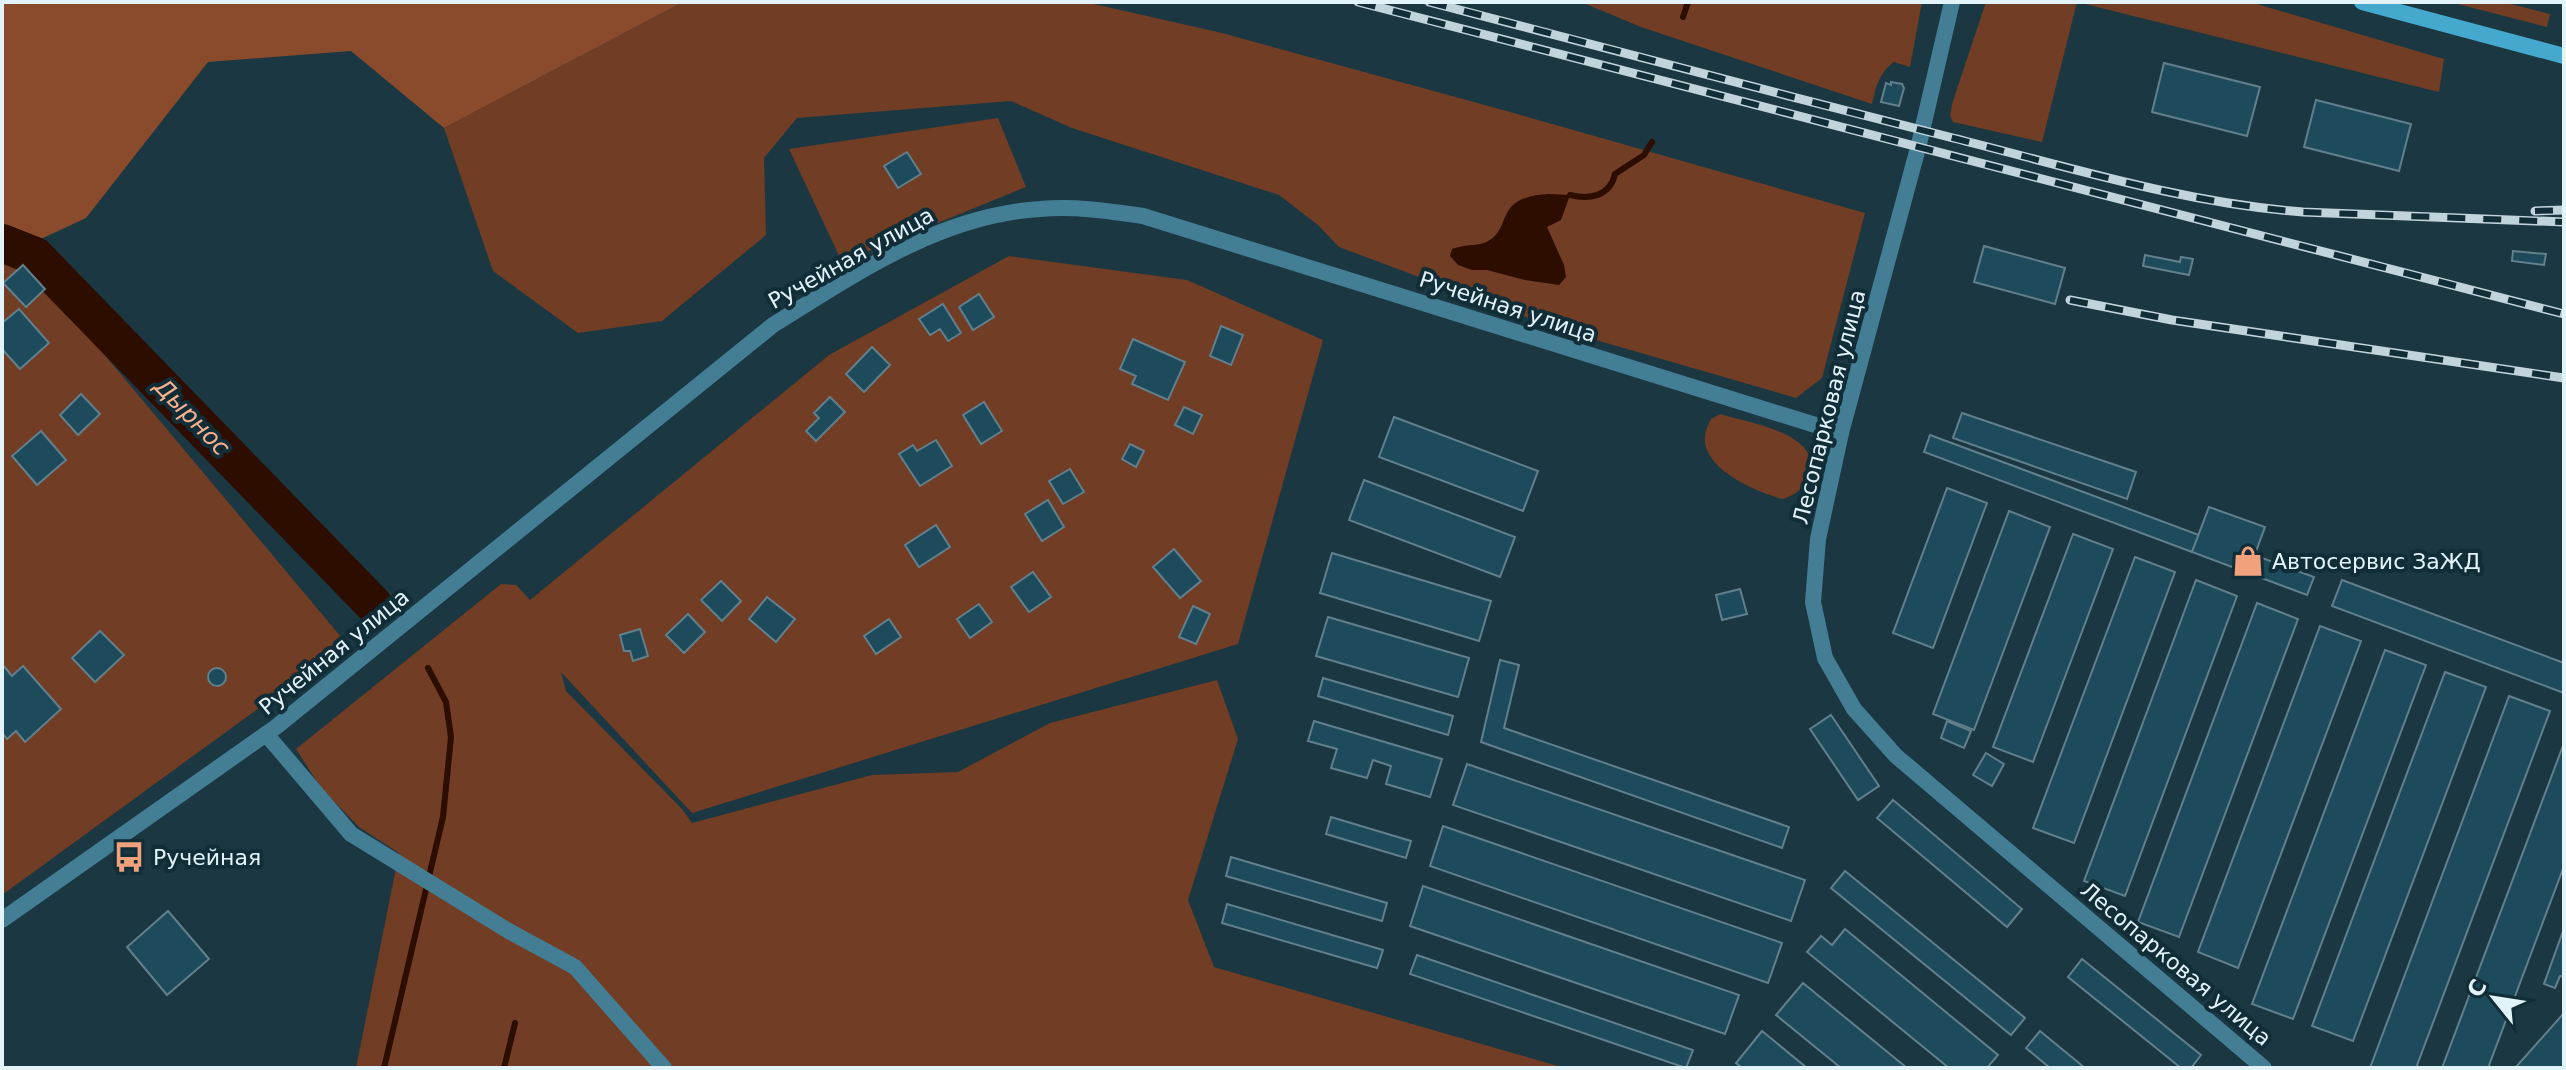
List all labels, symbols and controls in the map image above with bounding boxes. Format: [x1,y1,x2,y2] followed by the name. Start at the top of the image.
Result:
[764,202,938,314] street label: Ручейная улица
[1416,267,1600,347] street label: Ручейная улица
[1788,287,1870,527] street label: Лесопарковая улица
[148,372,236,461] water label: Дырнос
[2231,544,2265,578] shop icon: Автосервис ЗаЖД
[2272,549,2481,574] place label: Автосервис ЗаЖД
[254,584,414,720] street label: Ручейная улица
[112,840,146,874] bus stop icon: Ручейная
[153,845,261,870] place label: Ручейная
[2076,877,2276,1051] street label: Лесопарковая улица
[2454,958,2534,1038] north arrow
[2462,975,2492,1001] text: С

